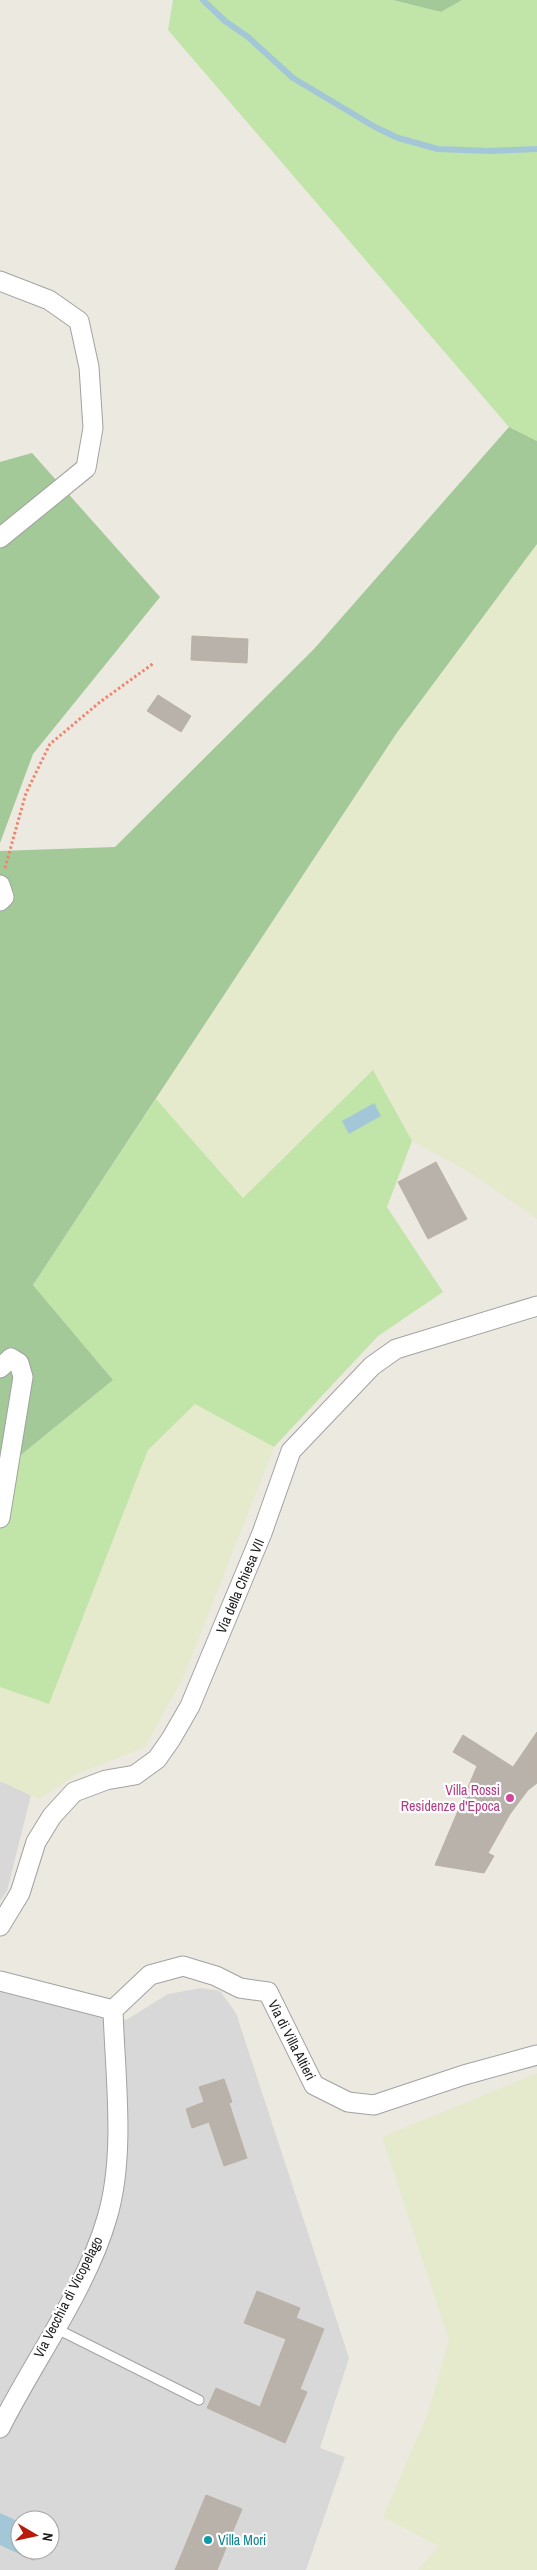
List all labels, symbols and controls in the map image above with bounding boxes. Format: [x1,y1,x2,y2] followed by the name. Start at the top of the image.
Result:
[212,1536,268,1636] street label: Via della Chiesa VII
[401,1781,501,1815] place label: Villa Rossi Residenze d'Epoca
[504,1792,516,1804] marker: Villa Rossi Residenze d'Epoca
[264,1997,320,2083] street label: Via di Villa Altieri
[29,2233,107,2361] street label: Via Vecchia di Vicopelago
[10,2510,60,2560] north arrow
[218,2531,266,2549] place label: Villa Mori
[38,2532,57,2543] text: N
[202,2534,214,2546] marker: Villa Mori

